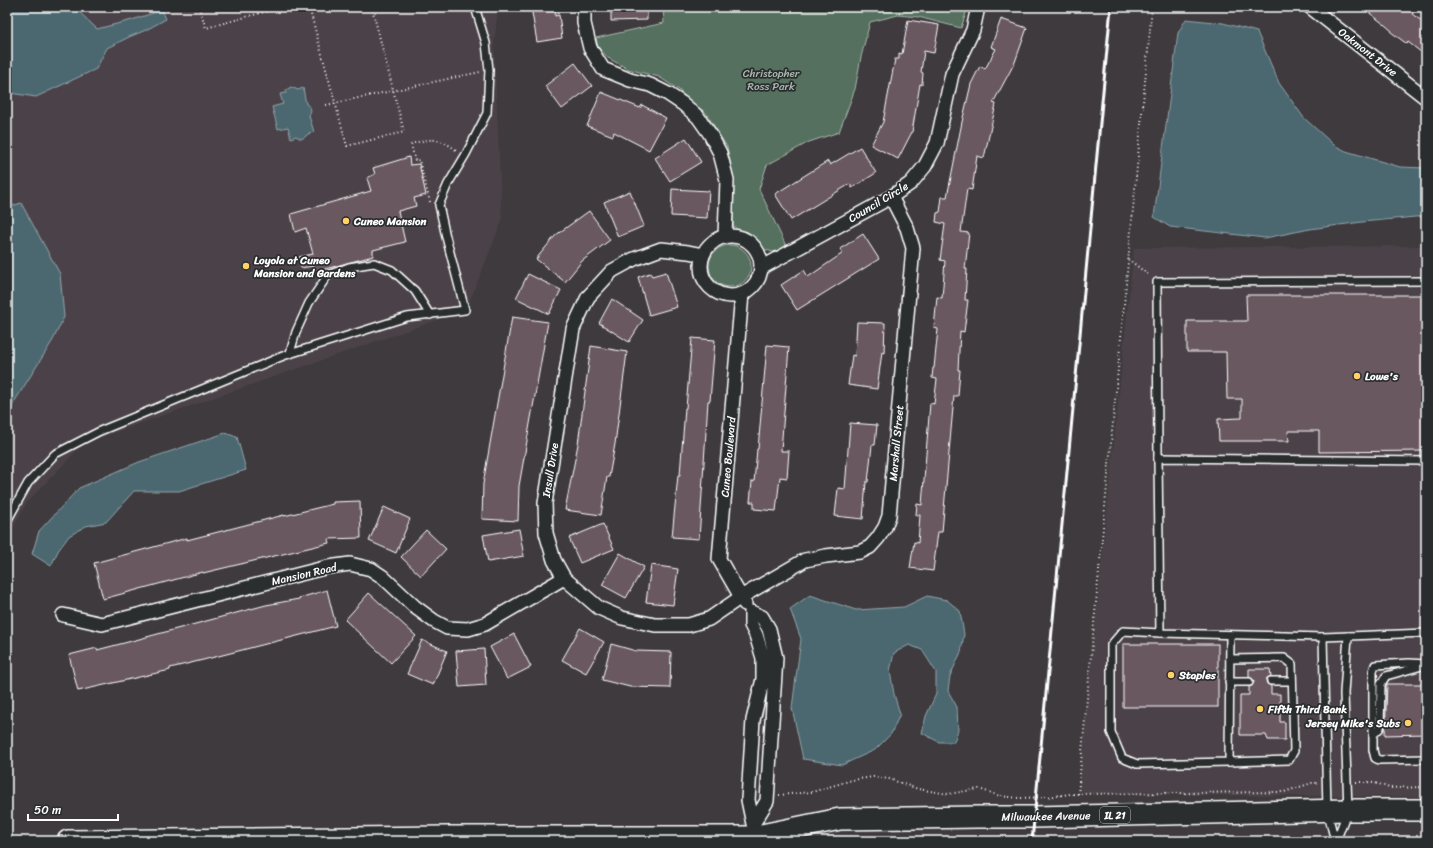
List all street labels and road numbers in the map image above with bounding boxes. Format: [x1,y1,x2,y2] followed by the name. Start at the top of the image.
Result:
[1334,23,1402,82] street label: Oakmont Drive
[844,177,912,228] street label: Council Circle
[884,404,909,482] street label: Marshall Street
[716,415,742,498] street label: Cuneo Boulevard
[537,441,564,500] street label: Insull Drive
[270,557,340,591] street label: Mansion Road
[1001,806,1091,827] street label: Milwaukee Avenue
[1100,807,1130,823] road number: IL 21

